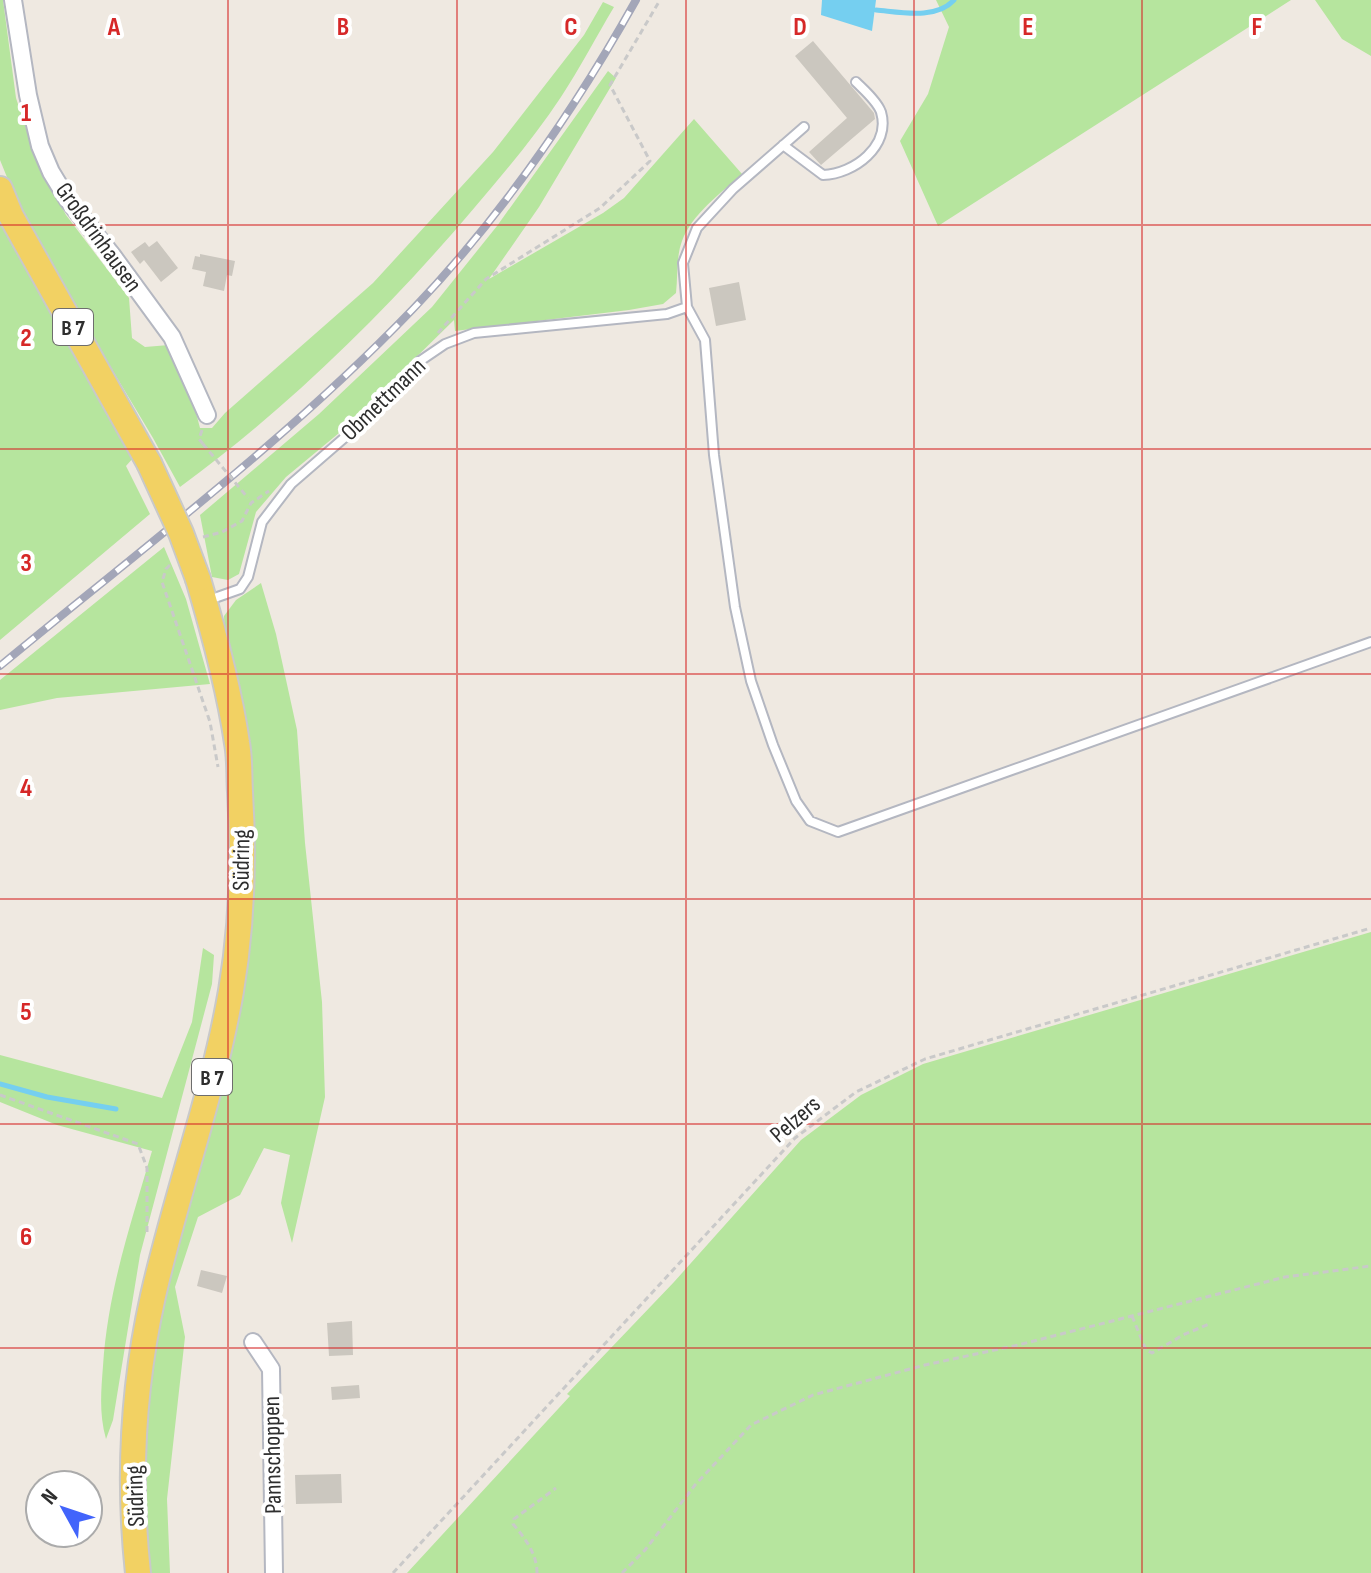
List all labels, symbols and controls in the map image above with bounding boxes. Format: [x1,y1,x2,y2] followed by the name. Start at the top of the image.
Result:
[107,12,121,43] text: A
[337,12,349,43] text: B
[564,12,578,43] text: C
[793,12,807,43] text: D
[1022,12,1034,43] text: E
[1252,12,1263,43] text: F
[21,98,31,129] text: 1
[49,177,148,298] street label: Großdrinhausen
[53,309,93,345] road number: B 7
[20,323,32,354] text: 2
[335,352,432,447] street label: Obmettmann
[20,548,32,579] text: 3
[20,773,32,804] text: 4
[226,829,257,891] street label: Südring
[20,997,32,1028] text: 5
[192,1059,232,1095] road number: B 7
[764,1090,826,1149] street label: Pelzers
[20,1222,32,1253] text: 6
[257,1396,288,1514] street label: Pannschoppen
[120,1465,151,1527] street label: Südring
[24,1469,104,1549] north arrow
[36,1484,64,1510] text: N

